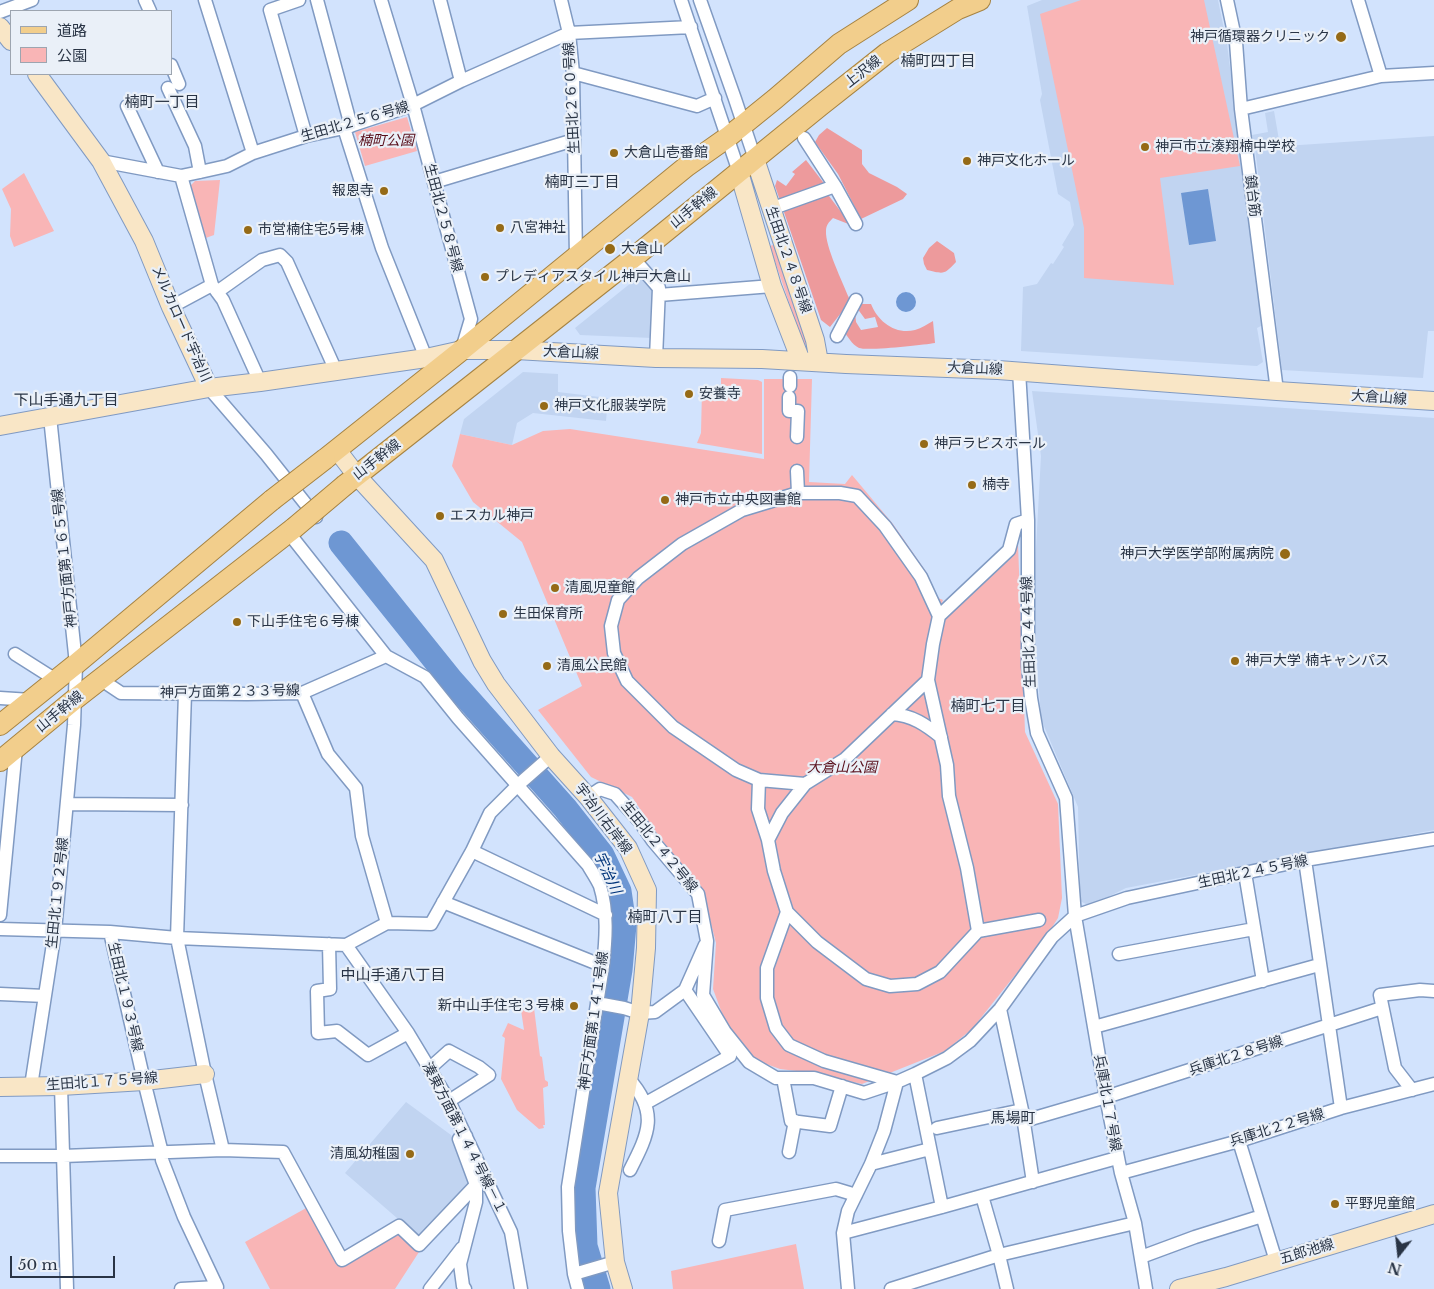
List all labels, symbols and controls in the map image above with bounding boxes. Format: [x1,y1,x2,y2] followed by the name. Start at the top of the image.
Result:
[10,10,172,75] legend
[57,21,87,40] text: 道路
[1190,29,1330,45] place label: 神戸循環器クリニック
[1334,30,1348,44] marker: 神戸循環器クリニック
[561,42,583,154] street label: 生田北２６０号線
[57,46,87,65] text: 公園
[841,52,885,92] street label: 上沢線
[901,53,975,71] district label: 楠町四丁目
[125,94,199,112] district label: 楠町一丁目
[299,98,411,146] street label: 生田北２５６号線
[358,133,414,149] park label: 楠町公園
[1155,139,1295,155] place label: 神戸市立湊翔楠中学校
[1139,141,1151,153] marker: 神戸市立湊翔楠中学校
[624,145,708,161] place label: 大倉山壱番館
[608,147,620,159] marker: 大倉山壱番館
[977,153,1075,169] place label: 神戸文化ホール
[961,155,973,167] marker: 神戸文化ホール
[420,162,466,274] street label: 生田北２５８号線
[545,174,619,192] district label: 楠町三丁目
[1241,174,1263,218] street label: 鎮台筋
[332,183,374,199] place label: 報恩寺
[667,184,721,232] street label: 山手幹線
[378,185,390,197] marker: 報恩寺
[762,204,814,316] street label: 生田北２４８号線
[510,220,566,236] place label: 八宮神社
[258,222,364,238] place label: 市営楠住宅5号棟
[494,222,506,234] marker: 八宮神社
[242,224,254,236] marker: 市営楠住宅5号棟
[621,241,663,257] place label: 大倉山
[603,242,617,256] marker: 大倉山
[148,263,214,385] street label: メルカロード宇治川
[495,269,691,285] place label: プレディアスタイル神戸大倉山
[479,271,491,283] marker: プレディアスタイル神戸大倉山
[543,343,599,363] street label: 大倉山線
[947,360,1003,378] street label: 大倉山線
[699,386,741,402] place label: 安養寺
[683,388,695,400] marker: 安養寺
[1350,388,1408,408] street label: 大倉山線
[14,392,118,410] district label: 下山手通九丁目
[554,398,666,414] place label: 神戸文化服装学院
[538,400,550,412] marker: 神戸文化服装学院
[350,436,404,484] street label: 山手幹線
[934,436,1046,452] place label: 神戸ラピスホール
[918,438,930,450] marker: 神戸ラピスホール
[982,477,1010,493] place label: 楠寺
[966,479,978,491] marker: 楠寺
[49,488,81,628] street label: 神戸方面第１６５号線
[675,492,801,508] place label: 神戸市立中央図書館
[659,494,671,506] marker: 神戸市立中央図書館
[450,508,534,524] place label: エスカル神戸
[434,510,446,522] marker: エスカル神戸
[1120,546,1274,562] place label: 神戸大学医学部附属病院
[1278,547,1292,561] marker: 神戸大学医学部附属病院
[1019,576,1039,688] street label: 生田北２４４号線
[565,580,635,596] place label: 清風児童館
[549,582,561,594] marker: 清風児童館
[513,606,583,622] place label: 生田保育所
[497,608,509,620] marker: 生田保育所
[247,614,359,630] place label: 下山手住宅６号棟
[231,616,243,628] marker: 下山手住宅６号棟
[1245,653,1389,669] place label: 神戸大学 楠キャンパス
[1229,655,1241,667] marker: 神戸大学 楠キャンパス
[557,658,627,674] place label: 清風公民館
[541,660,553,672] marker: 清風公民館
[160,682,300,702] street label: 神戸方面第２３３号線
[33,688,87,736] street label: 山手幹線
[951,698,1025,716] district label: 楠町七丁目
[807,760,877,776] park label: 大倉山公園
[571,780,635,858] street label: 宇治川右岸線
[617,798,701,896] street label: 生田北２４２号線
[44,836,72,950] street label: 生田北１９２号線
[589,849,625,897] water label: 宇治川
[1196,852,1310,892] street label: 生田北２４５号線
[628,909,702,927] district label: 楠町八丁目
[104,941,146,1053] street label: 生田北１９３号線
[576,951,612,1091] street label: 神戸方面第１４１号線
[341,967,445,985] district label: 中山手通八丁目
[438,998,564,1014] place label: 新中山手住宅３号棟
[568,1000,580,1012] marker: 新中山手住宅３号棟
[1187,1033,1285,1079] street label: 兵庫北２８号線
[1090,1053,1124,1153] street label: 兵庫北１７号線
[418,1059,510,1217] street label: 湊東方面第１４４号線－１
[46,1070,158,1094] street label: 生田北１７５号線
[1228,1106,1326,1150] street label: 兵庫北２２号線
[991,1110,1035,1128] district label: 馬場町
[330,1146,400,1162] place label: 清風幼稚園
[404,1148,416,1160] marker: 清風幼稚園
[1345,1196,1415,1212] place label: 平野児童館
[1329,1198,1341,1210] marker: 平野児童館
[1374,1229,1424,1279] north arrow
[1278,1236,1336,1268] street label: 五郎池線
[12,1246,118,1278] scale bar
[18,1255,58,1274] text: 50 m
[1386,1258,1404,1279] text: N

